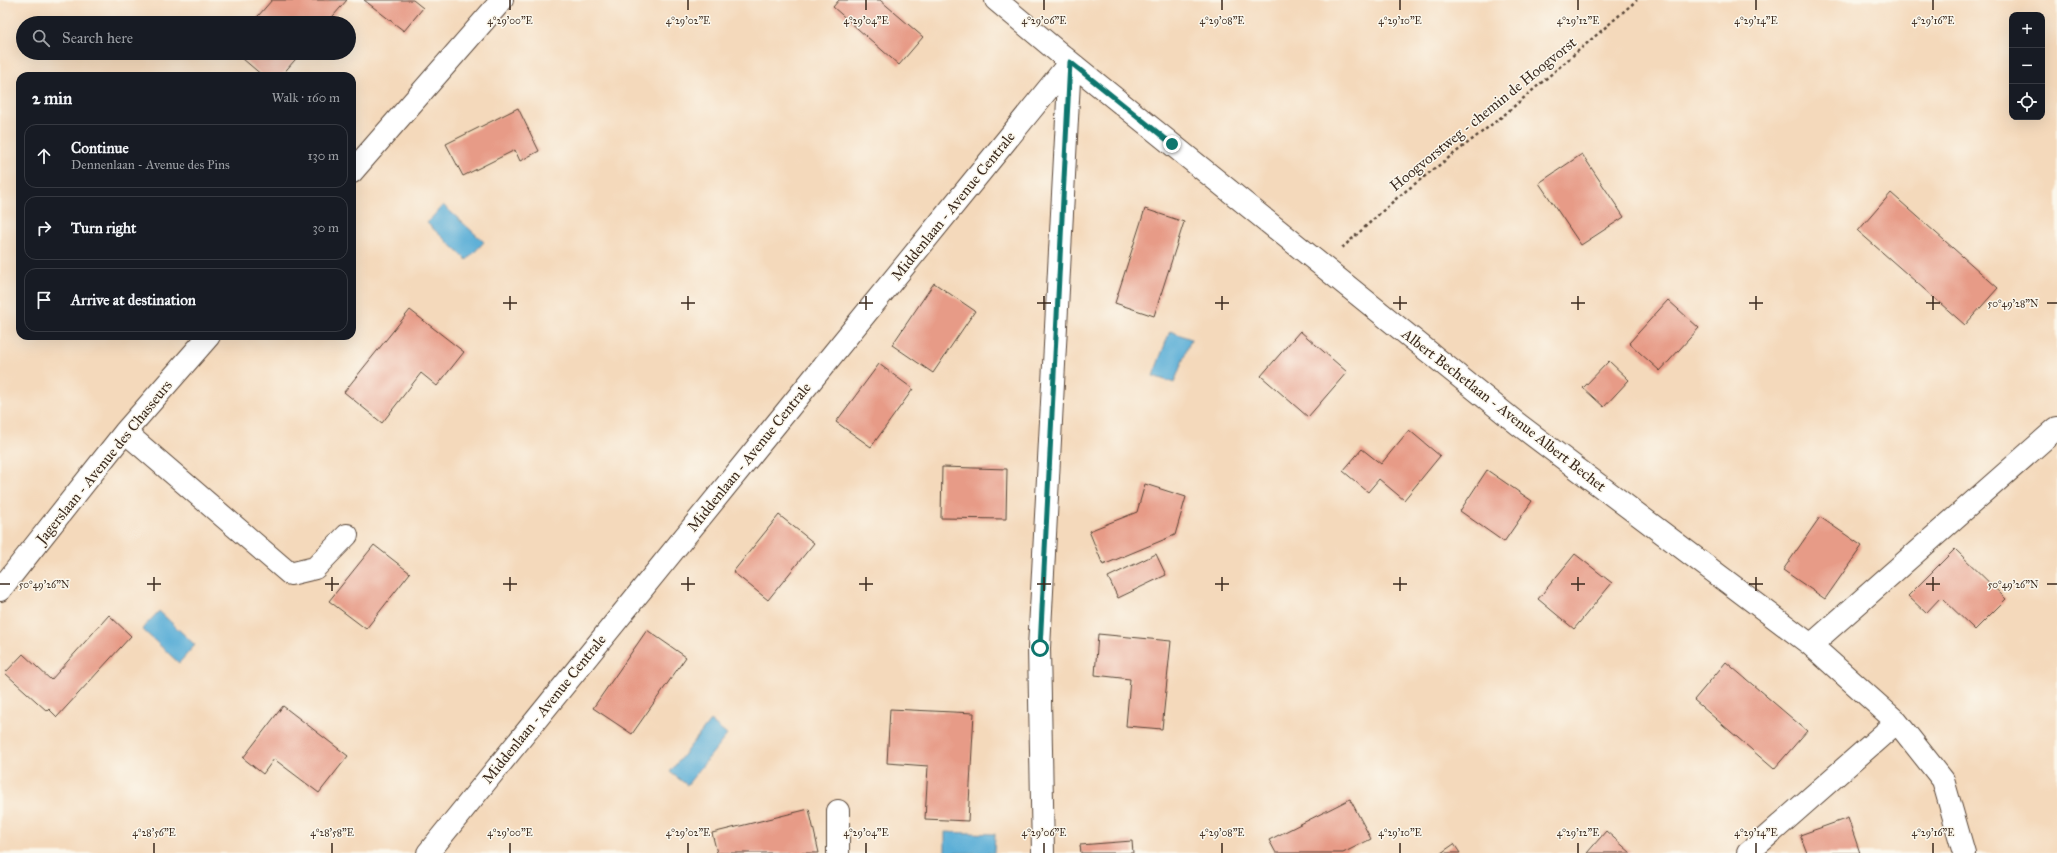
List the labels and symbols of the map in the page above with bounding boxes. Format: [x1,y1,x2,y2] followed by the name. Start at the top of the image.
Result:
[487,15,533,27] text: 4°29'00"E
[666,15,710,27] text: 4°29'02"E
[843,15,889,27] text: 4°29'04"E
[1022,15,1066,27] text: 4°29'06"E
[1200,15,1244,27] text: 4°29'08"E
[1378,15,1422,27] text: 4°29'10"E
[1557,15,1599,27] text: 4°29'12"E
[1734,15,1778,27] text: 4°29'14"E
[1912,15,1954,27] text: 4°29'16"E
[1386,33,1580,195] street label: Hoogvorstweg - chemin de Hoogvorst
[887,128,1019,284] street label: Middenlaan - Avenue Centrale
[1163,135,1181,153] route end
[1988,298,2039,310] text: 50°49'28"N
[1398,324,1610,496] street label: Albert Bechetlaan - Avenue Albert Bechet
[31,376,177,550] street label: Jagerslaan - Avenue des Chasseurs
[683,379,815,535] street label: Middenlaan - Avenue Centrale
[19,579,70,591] text: 50°49'26"N
[1988,579,2039,591] text: 50°49'26"N
[478,631,610,787] street label: Middenlaan - Avenue Centrale
[1031,639,1049,657] route start
[132,827,176,839] text: 4°28'56"E
[310,827,354,839] text: 4°28'58"E
[487,827,533,839] text: 4°29'00"E
[666,827,710,839] text: 4°29'02"E
[843,827,889,839] text: 4°29'04"E
[1022,827,1066,839] text: 4°29'06"E
[1200,827,1244,839] text: 4°29'08"E
[1378,827,1422,839] text: 4°29'10"E
[1557,827,1599,839] text: 4°29'12"E
[1734,827,1778,839] text: 4°29'14"E
[1912,827,1954,839] text: 4°29'16"E

